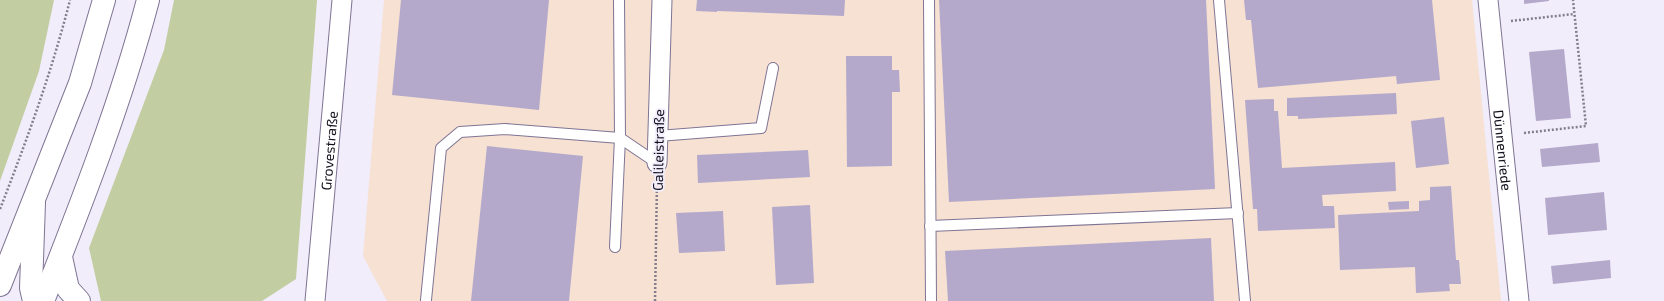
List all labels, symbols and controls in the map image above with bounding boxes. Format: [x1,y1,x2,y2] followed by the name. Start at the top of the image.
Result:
[649,109,667,191] street label: Galileistraße
[1491,109,1516,192] street label: Dünnenriede
[316,110,341,191] street label: Grovestraße

